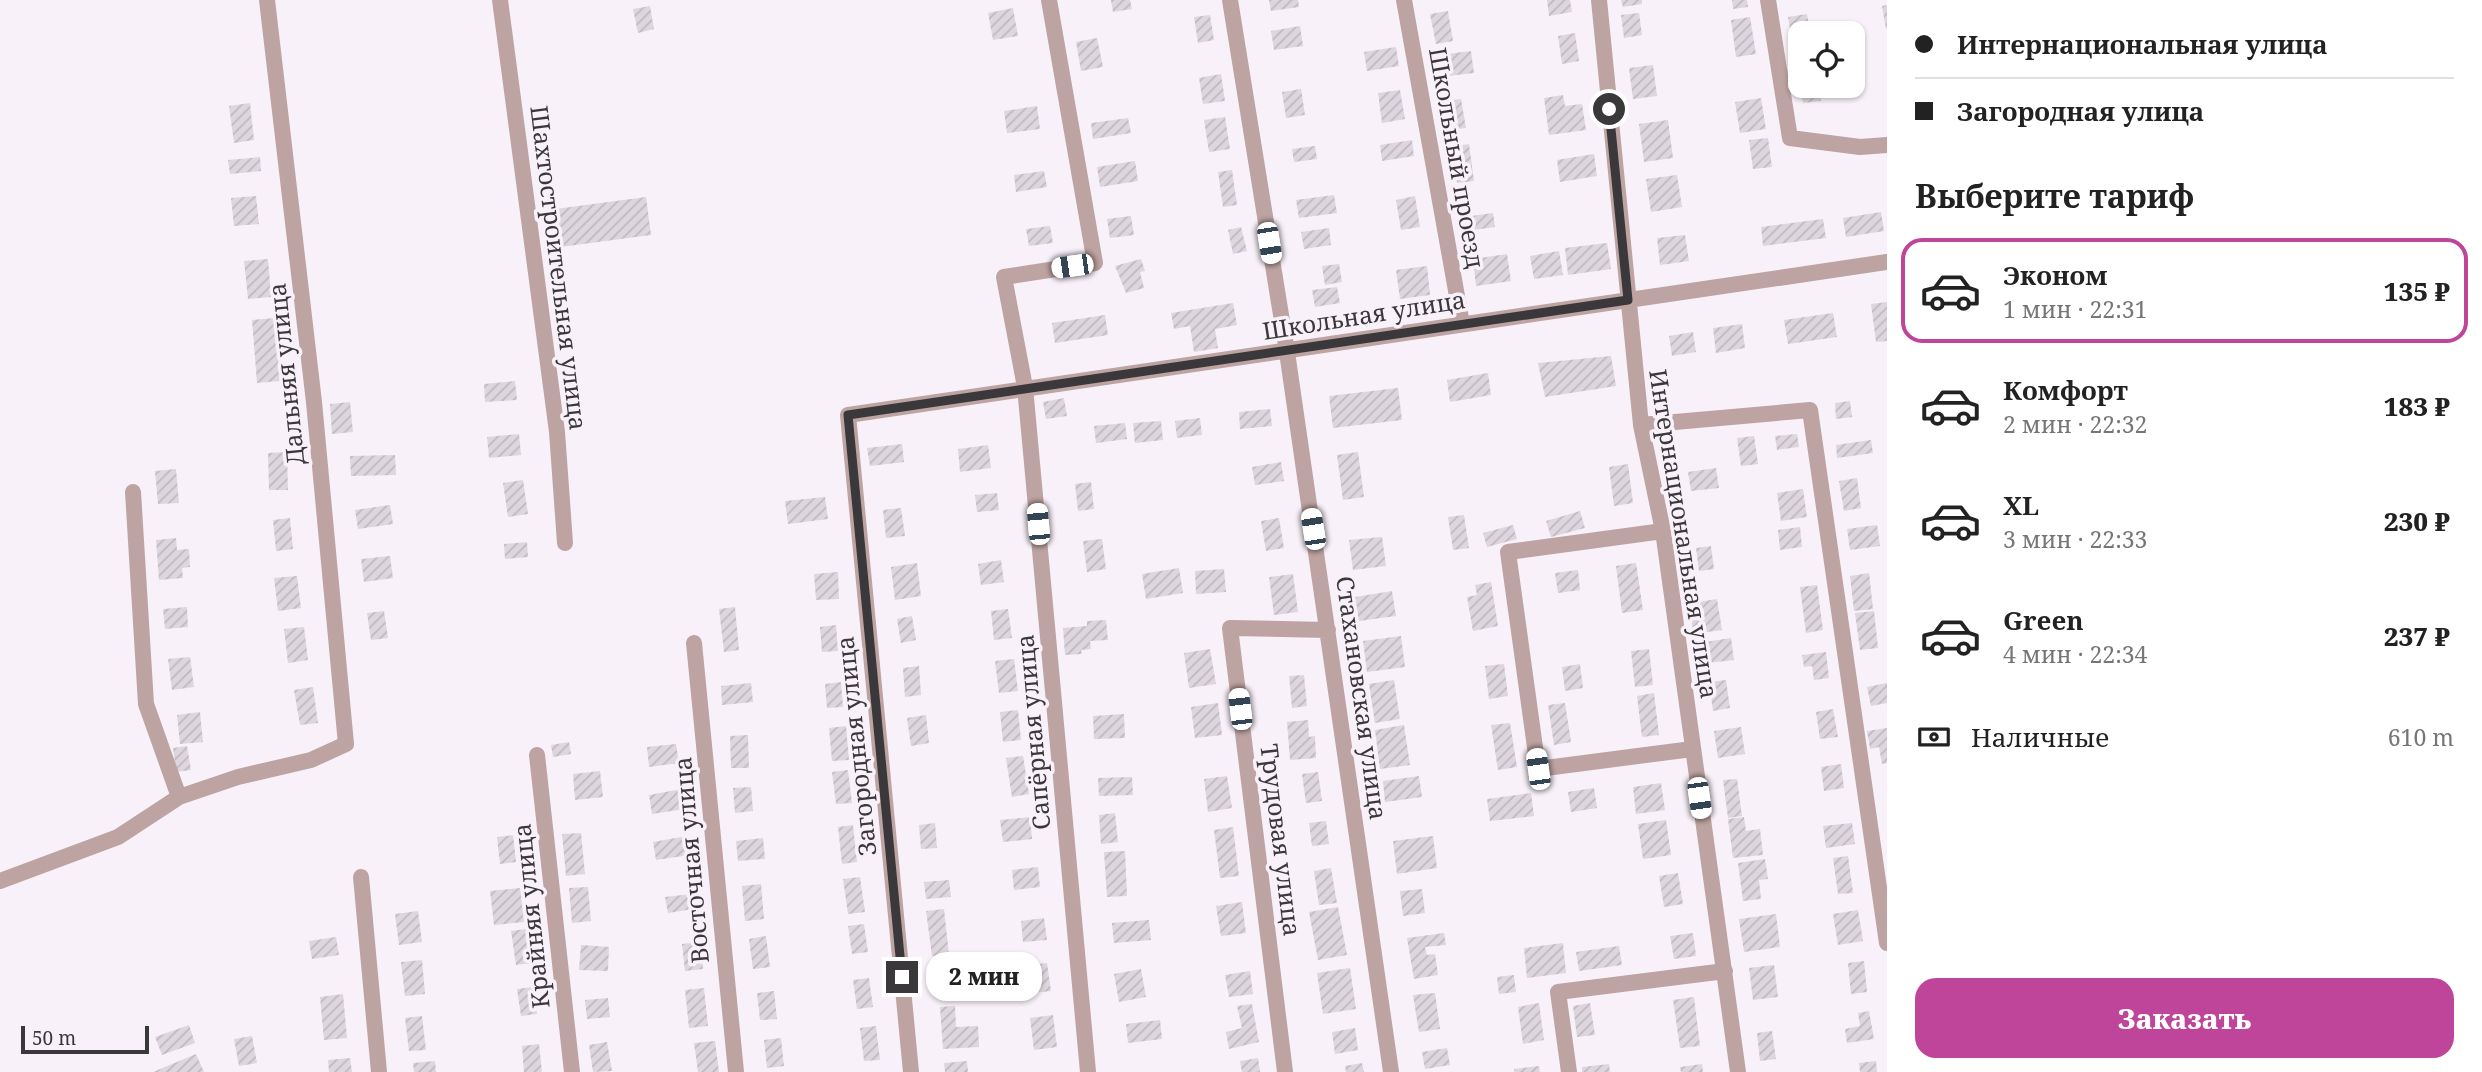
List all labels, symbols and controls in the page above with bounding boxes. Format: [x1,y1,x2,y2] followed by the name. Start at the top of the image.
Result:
[1788,21,1865,98] map controls
[1788,21,1865,98] button: locate
[1957,26,2328,62] text: Интернациональная улица
[1422,45,1493,271] street label: Школьный проезд
[1593,93,1625,125] route start
[1957,93,2204,129] text: Загородная улица
[523,104,596,432] street label: Шахтостроительная улица
[1915,174,2194,217] text: Выберите тариф
[1256,221,1283,265] car
[1050,253,1095,279] car
[2003,257,2107,293] text: Эконом
[1919,259,1982,322] icon: car
[2384,273,2450,309] text: 135 ₽
[260,281,311,467] street label: Дальняя улица
[1260,282,1468,347] street label: Школьная улица
[2003,293,2147,325] text: 1 мин · 22:31
[1642,367,1727,701] street label: Интернациональная улица
[2003,372,2128,408] text: Комфорт
[1919,374,1982,437] icon: car
[2384,388,2450,424] text: 183 ₽
[2003,408,2147,440] text: 2 мин · 22:32
[2003,487,2039,523] text: XL
[1919,489,1982,552] icon: car
[1026,502,1051,546] car
[2384,503,2450,539] text: 230 ₽
[1300,507,1327,551] car
[2003,523,2147,555] text: 3 мин · 22:33
[1329,574,1396,822] street label: Стахановская улица
[2003,602,2084,638] text: Green
[1919,604,1982,667] icon: car
[2384,618,2450,654] text: 237 ₽
[1008,633,1057,831] street label: Сапёрная улица
[828,635,883,858] street label: Загородная улица
[2003,638,2147,670] text: 4 мин · 22:34
[1228,687,1253,731] car
[1915,718,1953,756] icon: cash
[1971,719,2109,755] text: Наличные
[2388,721,2454,753] text: 610 m
[1253,742,1310,938] street label: Трудовая улица
[1525,747,1552,791] car
[665,756,716,965] street label: Восточная улица
[1686,776,1713,820] car
[504,822,557,1010] street label: Крайняя улица
[926,953,1042,1002] callout: 2 мин
[949,960,1019,992] text: 2 мин
[886,961,918,993] route end
[1915,978,2454,1058] button: Заказать
[21,1023,149,1055] scale bar
[32,1025,76,1051] text: 50 m

